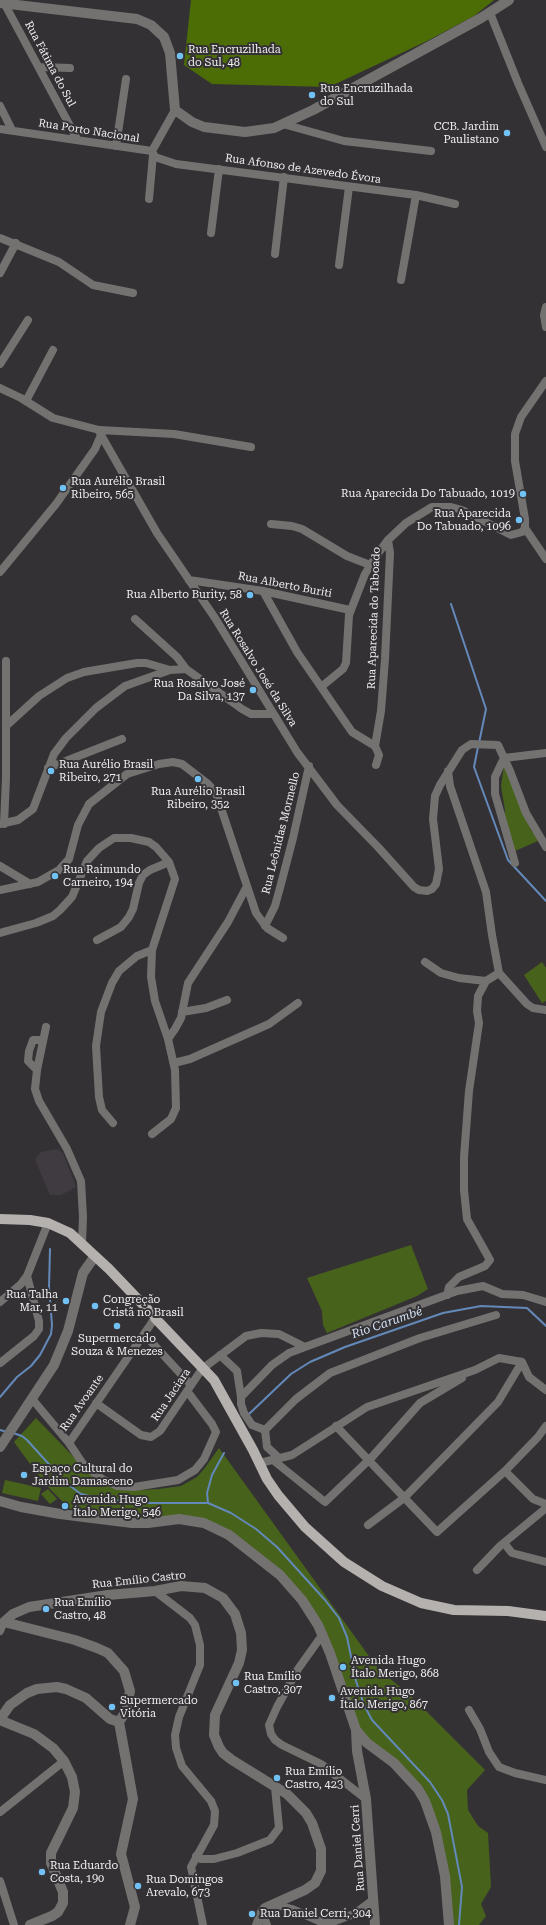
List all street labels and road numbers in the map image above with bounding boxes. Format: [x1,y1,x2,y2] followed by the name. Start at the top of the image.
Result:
[22,19,78,109] street label: Rua Fátima do Sul
[38,116,140,146] street label: Rua Porto Nacional
[224,152,382,186] street label: Rua Afonso de Azevedo Évora
[365,547,383,689] street label: Rua Aparecida do Taboado
[237,569,333,601] street label: Rua Alberto Buriti
[216,607,300,729] street label: Rua Rosalvo José da Silva
[259,771,303,895] street label: Rua Leônidas Mormello
[149,1366,193,1424] street label: Rua Jaciara
[58,1372,106,1434] street label: Rua Avoante
[91,1569,187,1591] street label: Rua Emílio Castro
[348,1804,368,1892] street label: Rua Daniel Cerri

